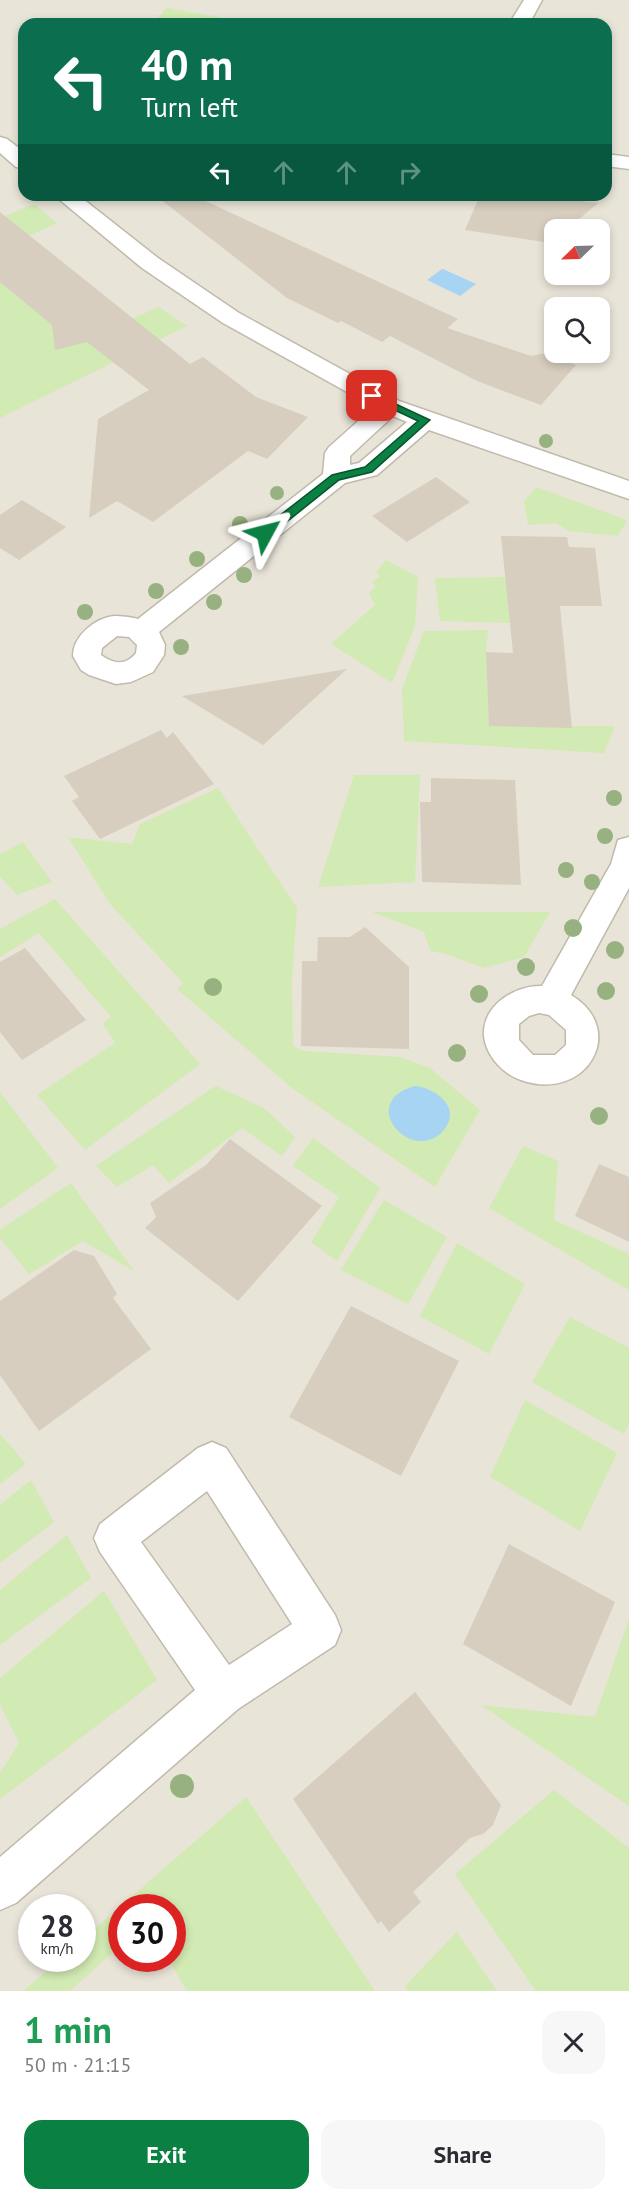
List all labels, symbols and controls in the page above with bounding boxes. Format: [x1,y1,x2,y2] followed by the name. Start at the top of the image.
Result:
[141,37,233,92] text: 40 m
[42,42,120,120] icon: left
[141,90,238,124] text: Turn left
[204,156,237,189] icon: left
[267,156,300,189] icon: ahead
[330,156,363,189] icon: ahead
[393,156,426,189] icon: right
[544,219,610,285] north arrow
[544,219,610,363] map controls
[544,297,610,363] button: search
[346,370,397,421] pin
[355,379,388,412] icon: arrive
[233,501,297,565] position arrow
[108,1894,186,1972] speed limit sign: 30
[40,1906,74,1945] text: 28
[41,1939,73,1958] text: km/h
[24,2006,112,2053] text: 1 min
[542,2011,605,2074] button: close
[24,2052,131,2078] text: 50 m · 21:15
[24,2120,309,2189] button: Exit
[321,2120,605,2189] button: Share

